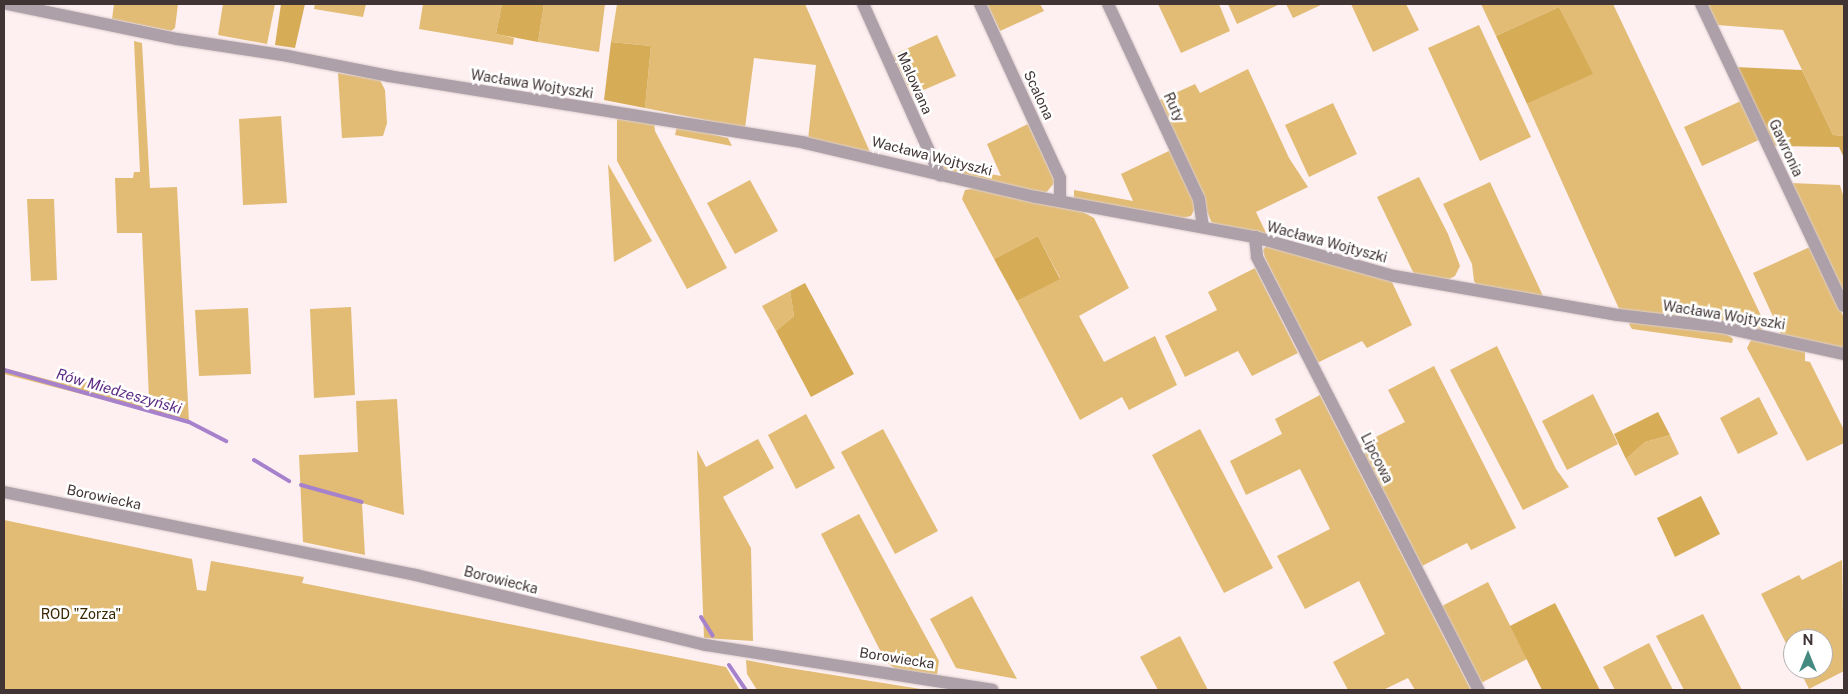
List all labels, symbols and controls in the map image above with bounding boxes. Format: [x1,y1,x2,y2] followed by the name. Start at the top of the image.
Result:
[894,49,936,117] street label: Malowana
[469,66,595,102] street label: Wacława Wojtyszki
[1020,68,1058,122] street label: Scalona
[1160,90,1188,124] street label: Ruty
[1765,117,1807,179] street label: Gawronia
[870,133,994,179] street label: Wacława Wojtyszki
[1265,218,1389,266] street label: Wacława Wojtyszki
[1661,297,1787,333] street label: Wacława Wojtyszki
[54,364,184,418] water label: Rów Miedzeszyński
[1357,430,1397,486] street label: Lipcowa
[65,481,143,513] street label: Borowiecka
[462,563,540,597] street label: Borowiecka
[41,606,121,622] park label: ROD "Zorza"
[1783,629,1833,679] north arrow
[1803,632,1813,648] text: N
[858,644,936,672] street label: Borowiecka

